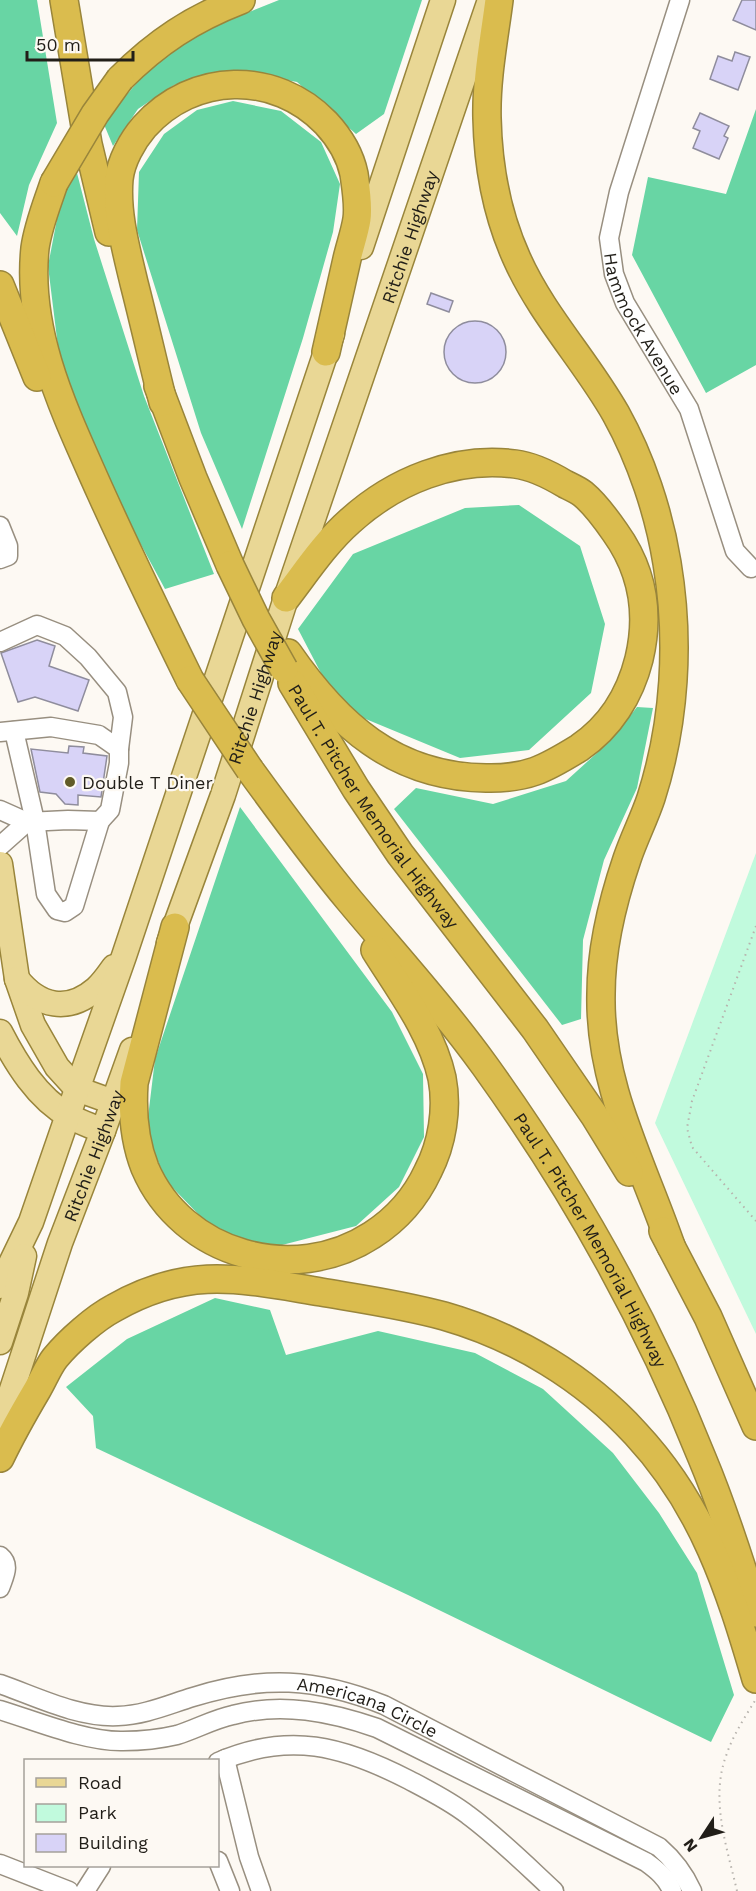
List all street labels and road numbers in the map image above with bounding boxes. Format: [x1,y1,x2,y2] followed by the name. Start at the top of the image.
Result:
[377,167,442,306] street label: Ritchie Highway
[601,251,688,398] street label: Hammock Avenue
[223,627,286,767] street label: Ritchie Highway
[284,680,464,933] street label: Paul T. Pitcher Memorial Highway
[59,1086,128,1225] street label: Ritchie Highway
[510,1108,672,1371] street label: Paul T. Pitcher Memorial Highway
[296,1673,441,1742] street label: Americana Circle

